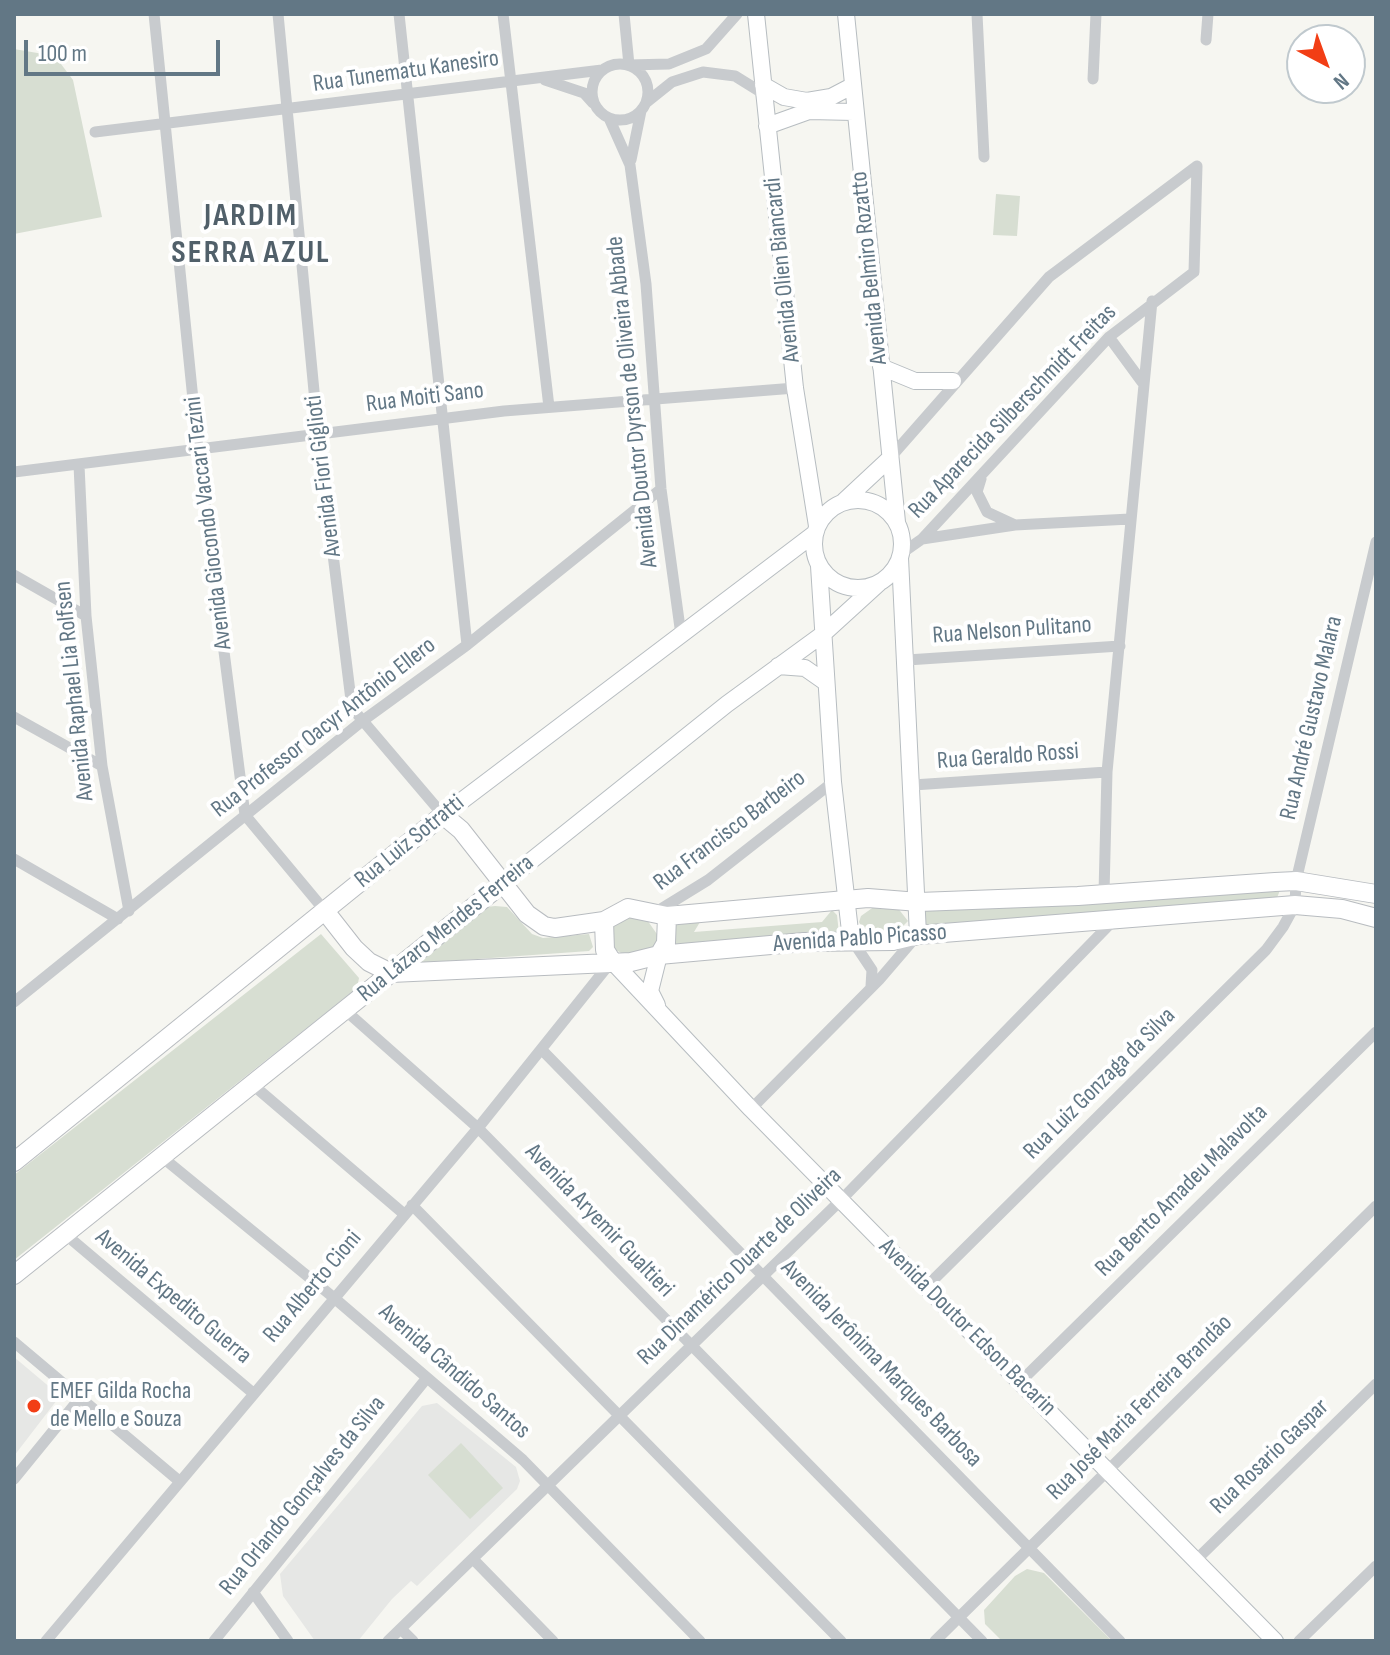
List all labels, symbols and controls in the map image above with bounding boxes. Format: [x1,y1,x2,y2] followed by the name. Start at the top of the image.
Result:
[28,24,224,74] scale bar
[1286,24,1366,104] north arrow
[38,39,87,68] text: 100 m
[311,45,501,99] street label: Rua Tunematu Kanesiro
[1327,67,1354,95] text: N
[846,170,894,366] street label: Avenida Belmiro Rozatto
[759,176,807,364] street label: Avenida Olien Biancardi
[171,198,331,273] district label: JARDIM SERRA AZUL
[601,235,665,569] street label: Avenida Doutor Dyrson de Oliveira Abbade
[903,299,1123,525] street label: Rua Aparecida Silberschmidt Freitas
[365,377,485,419] street label: Rua Moiti Sano
[300,393,348,559] street label: Avenida Fiori Giglioti
[179,395,239,651] street label: Avenida Giocondo Vaccari Tezini
[49,580,101,802] street label: Avenida Raphael Lia Rolfsen
[931,611,1093,651] street label: Rua Nelson Pulitano
[1275,613,1349,823] street label: Rua André Gustavo Malara
[206,632,442,824] street label: Rua Professor Oacyr Antônio Ellero
[936,738,1080,776] street label: Rua Geraldo Rossi
[648,765,812,897] street label: Rua Francisco Barbeiro
[350,789,470,895] street label: Rua Luiz Sotratti
[352,849,540,1009] street label: Rua Lázaro Mendes Ferreira
[772,919,948,959] street label: Avenida Pablo Picasso
[1018,1002,1182,1166] street label: Rua Luiz Gonzaga da Silva
[1090,1099,1274,1283] street label: Rua Bento Amadeu Malavolta
[518,1138,680,1304] street label: Avenida Aryemir Gualtieri
[632,1162,848,1372] street label: Rua Dinamérico Duarte de Oliveira
[89,1223,257,1371] street label: Avenida Expedito Guerra
[258,1225,368,1349] street label: Rua Alberto Cioni
[872,1233,1062,1423] street label: Avenida Doutor Edson Bacarin
[774,1254,988,1474] street label: Avenida Jerônima Marques Barbosa
[372,1298,536,1446] street label: Avenida Cândido Santos
[1041,1309,1239,1507] street label: Rua José Maria Ferreira Brandão
[50,1378,191,1434] place label: EMEF Gilda Rocha de Mello e Souza
[214,1391,392,1601] street label: Rua Orlando Gonçalves da Silva
[1205,1393,1335,1521] street label: Rua Rosario Gaspar
[25,1397,43,1415] marker: EMEF Gilda Rocha de Mello e Souza

